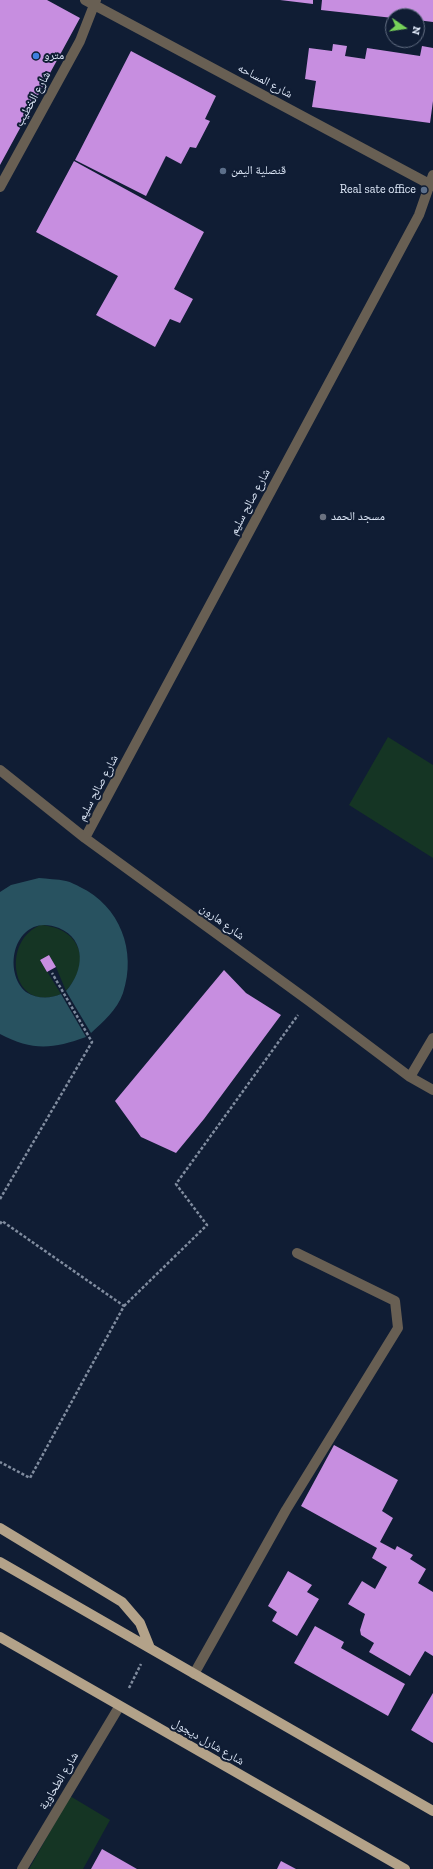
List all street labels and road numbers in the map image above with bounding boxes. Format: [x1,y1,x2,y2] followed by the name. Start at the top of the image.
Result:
[235,61,295,101] street label: شارع المساحه
[12,69,54,129] street label: شارع الخطيب
[227,466,273,538] street label: شارع صالح سليم
[75,752,121,824] street label: شارع صالح سليم
[197,901,247,943] street label: شارع هارون
[169,1716,247,1768] street label: شارع شارل ديجول
[36,1750,82,1812] street label: شارع الطحاوية

